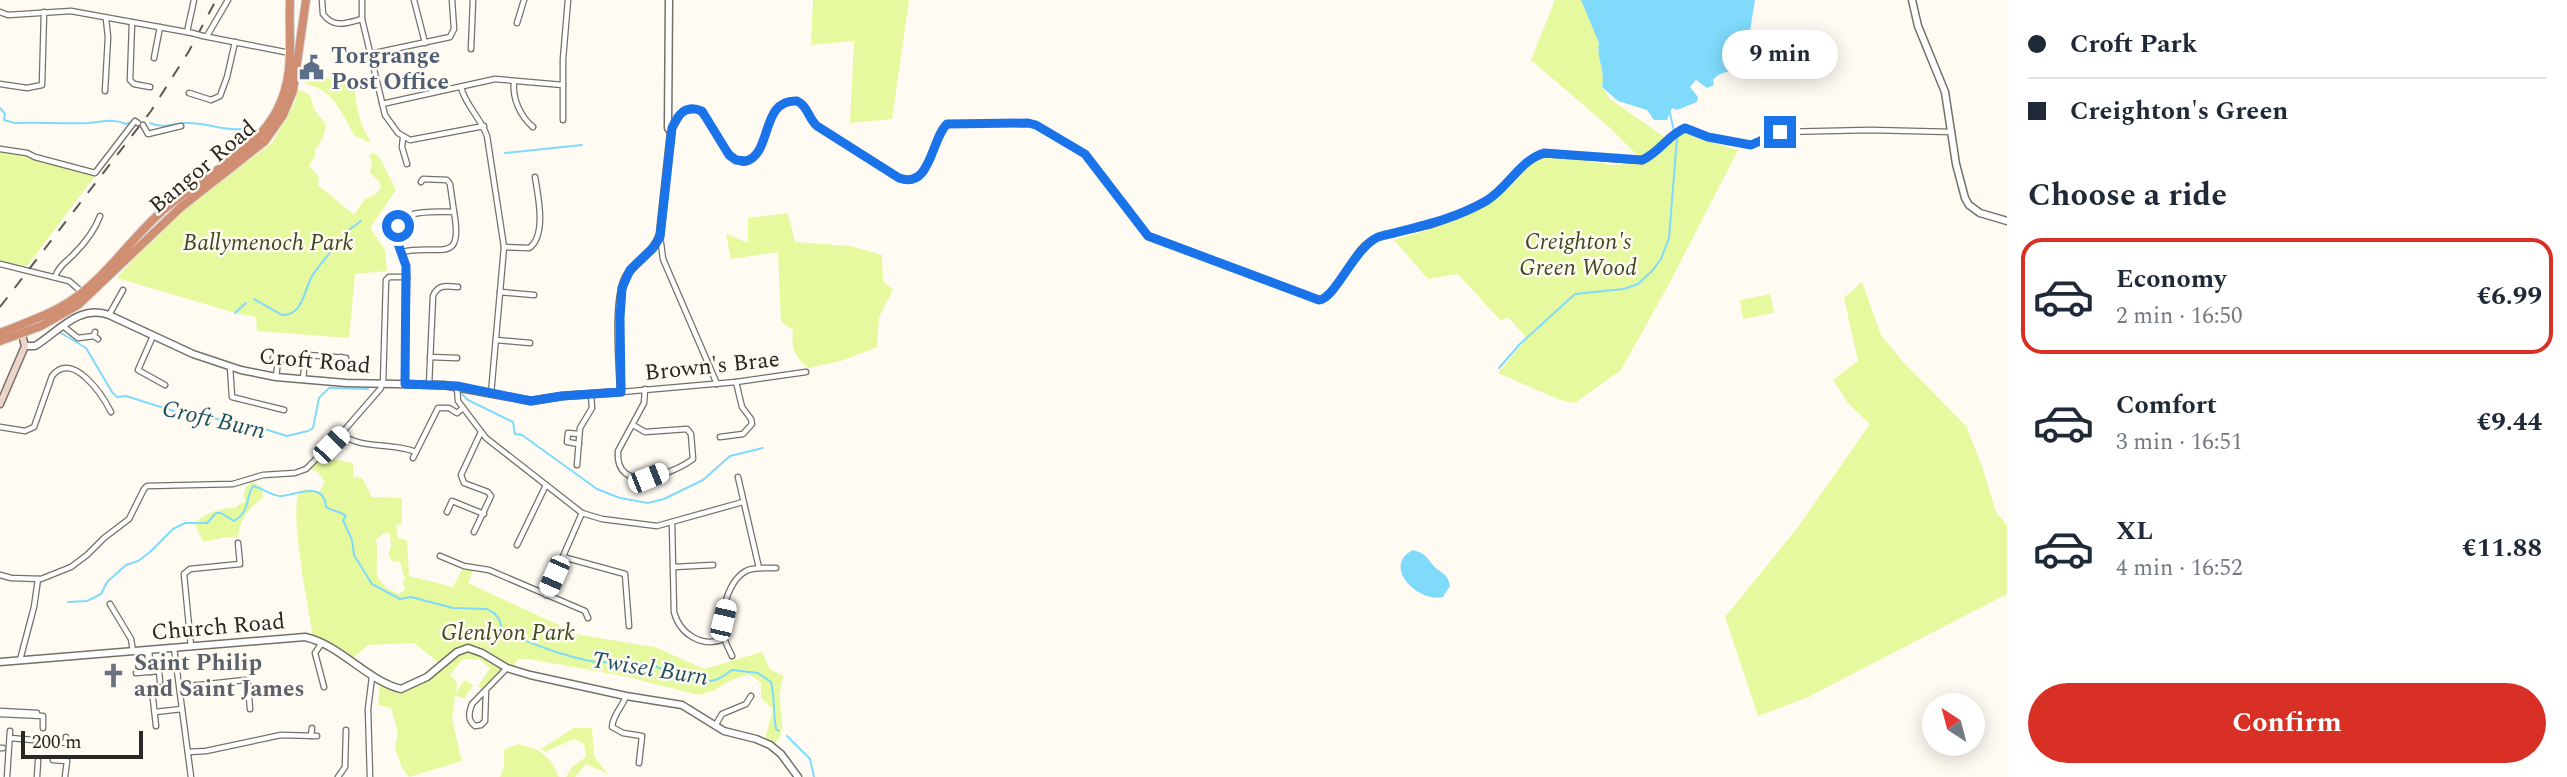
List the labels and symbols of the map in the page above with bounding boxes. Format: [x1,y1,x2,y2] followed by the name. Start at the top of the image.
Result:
[1722,31,1838,80] callout: 9 min
[331,39,449,100] place label: Torgrange Post Office
[297,54,325,82] public building icon: Torgrange Post Office
[141,112,265,223] street label: Bangor Road
[1764,116,1796,148] route end
[382,210,414,242] route start
[1519,225,1637,286] park label: Creighton's Green Wood
[183,226,353,261] park label: Ballymenoch Park
[258,339,372,384] street label: Croft Road
[643,342,781,391] street label: Brown's Brae
[158,391,269,449] water label: Croft Burn
[309,423,354,467] car
[625,460,672,496] car
[536,553,573,599] car
[709,597,738,643] car
[150,604,287,651] street label: Church Road
[441,616,575,651] park label: Glenlyon Park
[589,642,711,696] water label: Twisel Burn
[134,646,304,707] place label: Saint Philip and Saint James
[100,661,128,689] church icon: Saint Philip and Saint James
[1922,693,1984,756] north arrow
[21,728,144,760] scale bar

